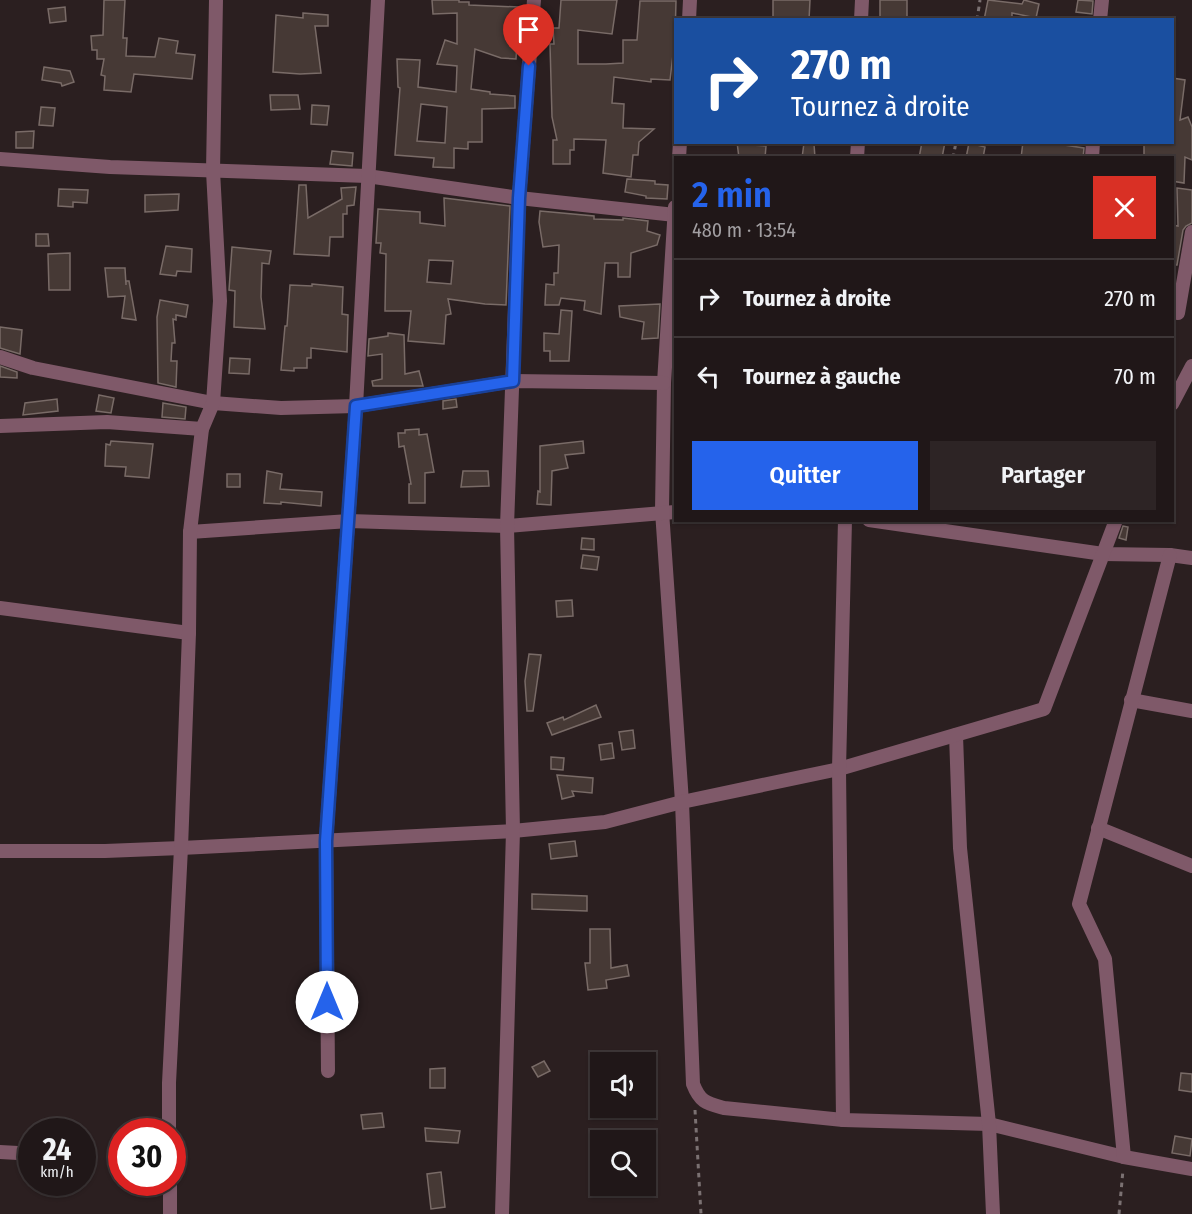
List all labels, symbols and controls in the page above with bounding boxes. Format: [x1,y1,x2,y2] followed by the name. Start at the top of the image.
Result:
[503,4,554,66] pin
[512,13,545,46] icon: arrive
[791,40,891,90] text: 270 m
[692,42,770,120] icon: right
[791,91,970,123] text: Tournez à droite
[692,173,772,217] text: 2 min
[1093,176,1156,239] button: close
[692,218,796,242] text: 480 m · 13:54
[692,282,725,315] icon: right
[743,285,891,312] text: Tournez à droite
[1104,285,1156,312] text: 270 m
[692,360,725,393] icon: left
[743,363,901,390] text: Tournez à gauche
[1114,363,1156,390] text: 70 m
[692,441,918,510] button: Quitter
[930,441,1156,510] button: Partager
[295,970,359,1034] position arrow
[590,1052,656,1196] map controls
[590,1052,656,1118] button: sound
[108,1118,186,1196] speed limit sign: 30
[590,1130,656,1196] button: search
[43,1132,71,1168] text: 24
[40,1163,74,1181] text: km/h

